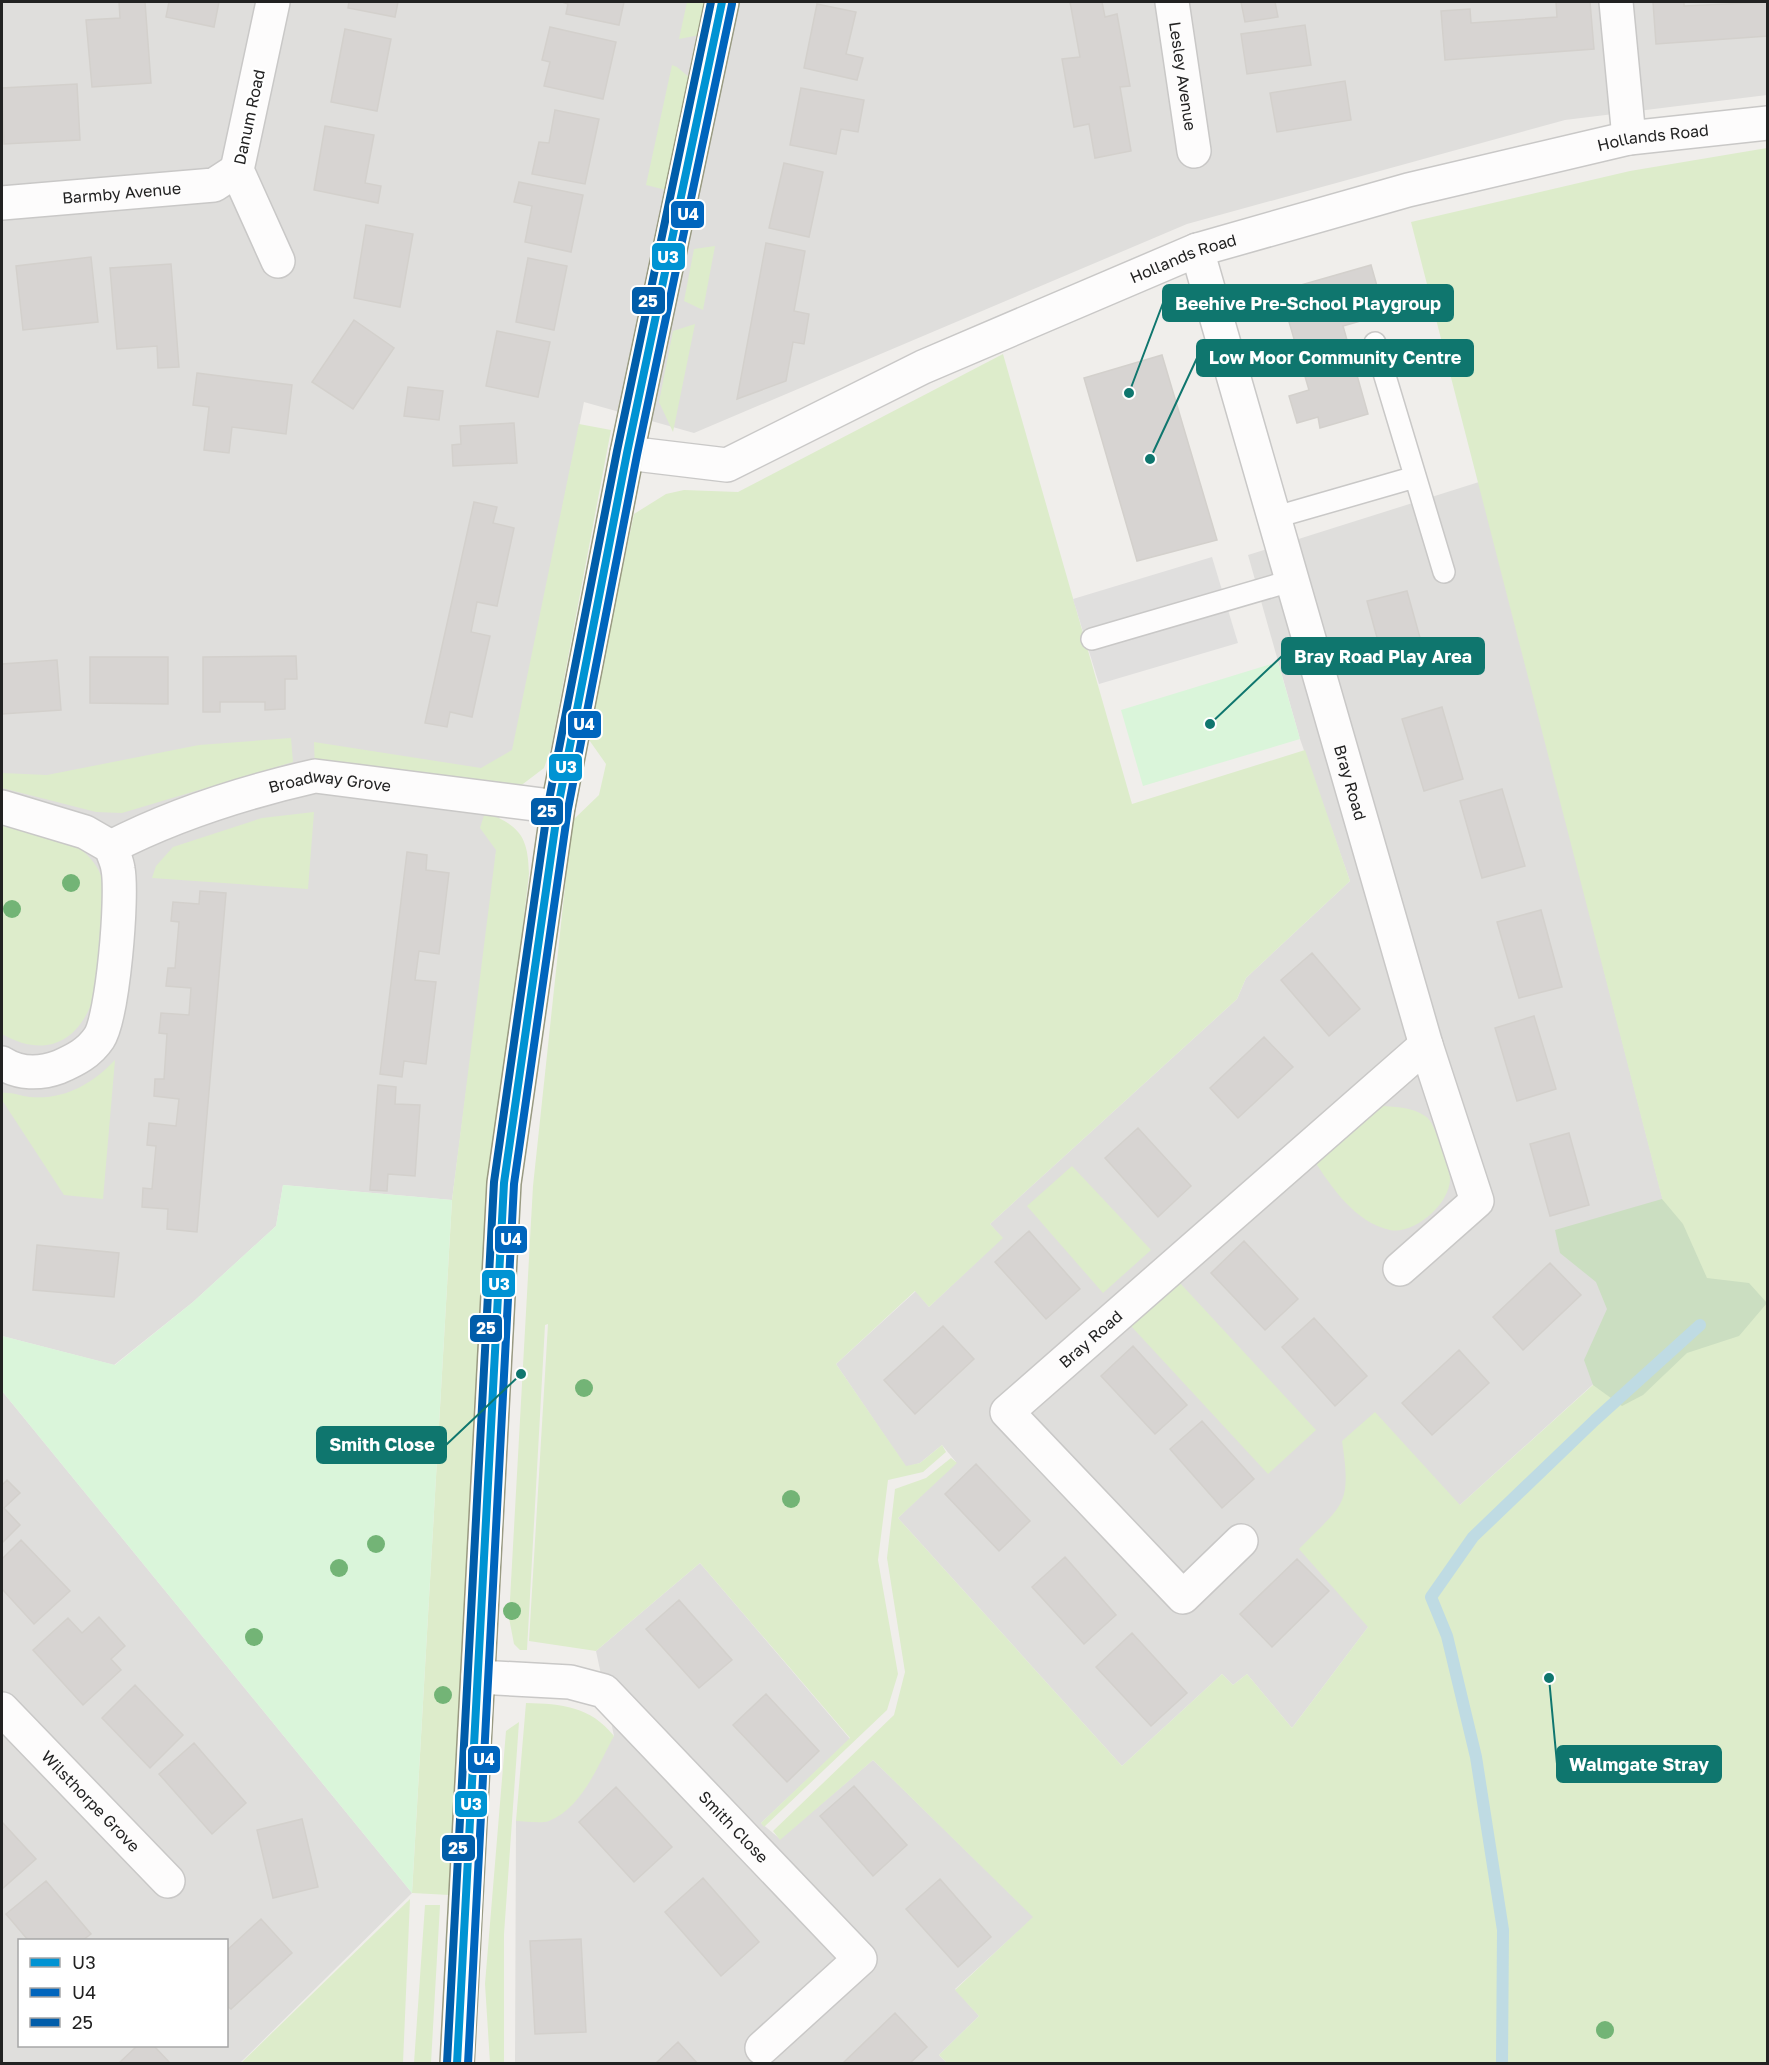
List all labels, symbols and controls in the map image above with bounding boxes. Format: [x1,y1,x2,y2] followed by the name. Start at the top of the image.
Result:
[1165,20,1201,132] street label: Lesley Avenue
[229,67,269,167] street label: Danum Road
[1595,119,1710,155] street label: Hollands Road
[61,178,182,208] street label: Barmby Avenue
[670,200,705,229] line badge: U4
[677,204,699,224] text: U4
[1127,229,1239,287] street label: Hollands Road
[651,242,686,271] line badge: U3
[657,247,679,267] text: U3
[1163,285,1453,321] callout: Beehive Pre-School Playgroup
[631,286,666,315] line badge: 25
[638,291,658,311] text: 25
[1175,292,1441,314] text: Beehive Pre-School Playgroup
[1197,340,1473,376] callout: Low Moor Community Centre
[1209,346,1462,368] text: Low Moor Community Centre
[1282,638,1484,674] callout: Bray Road Play Area
[1294,645,1472,667] text: Bray Road Play Area
[567,710,602,739] line badge: U4
[573,714,595,734] text: U4
[1330,742,1371,822] street label: Bray Road
[548,753,583,782] line badge: U3
[555,757,577,777] text: U3
[266,766,392,797] street label: Broadway Grove
[530,797,564,826] line badge: 25
[537,801,557,821] text: 25
[494,1225,528,1254] line badge: U4
[500,1229,522,1249] text: U4
[481,1269,516,1298] line badge: U3
[488,1274,510,1294] text: U3
[1055,1306,1126,1372] street label: Bray Road
[469,1314,503,1343] line badge: 25
[476,1318,496,1338] text: 25
[317,1427,446,1463] callout: Smith Close
[329,1433,435,1455] text: Smith Close
[467,1745,501,1774] line badge: U4
[37,1746,144,1856] street label: Wilsthorpe Grove
[1557,1746,1721,1782] callout: Walmgate Stray
[473,1749,495,1769] text: U4
[1569,1753,1709,1775] text: Walmgate Stray
[695,1786,773,1867] street label: Smith Close
[454,1790,488,1818] line badge: U3
[460,1794,482,1814] text: U3
[441,1834,476,1862] line badge: 25
[448,1838,468,1858] text: 25
[18,1939,228,2047] legend
[72,1951,96,1973] text: U3
[72,1981,96,2003] text: U4
[72,2011,93,2033] text: 25

